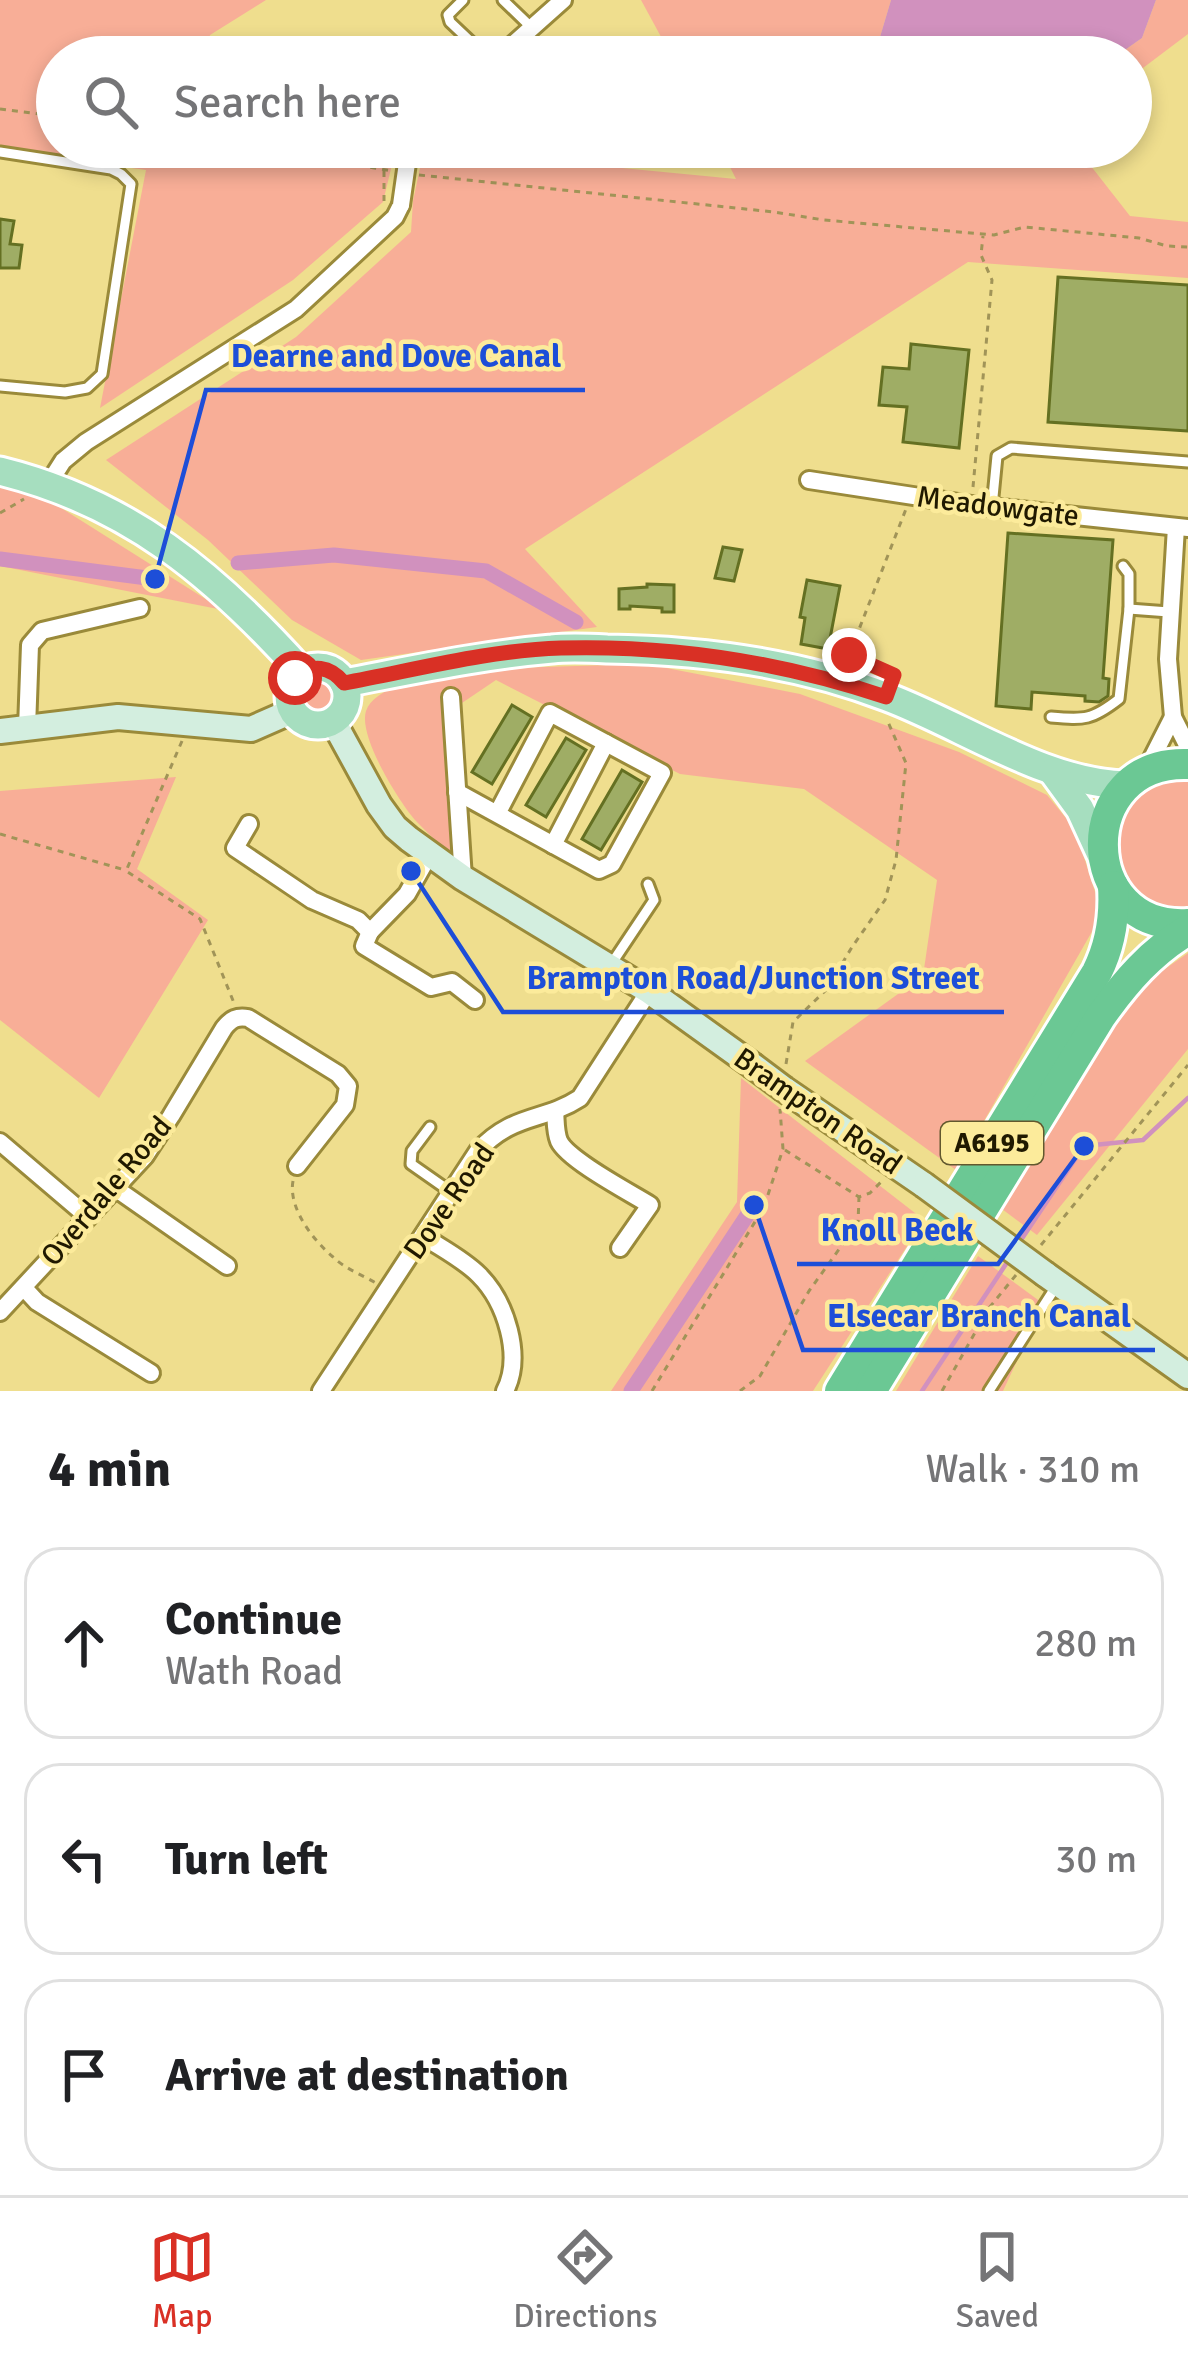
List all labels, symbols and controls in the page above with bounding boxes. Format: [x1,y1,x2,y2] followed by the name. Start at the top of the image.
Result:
[36,36,1152,168] search box
[78,69,144,135] icon: search
[174,75,401,130] text: Search here
[206,321,585,390] callout: Dearne and Dove Canal
[231,336,561,377] text: Dearne and Dove Canal
[915,478,1081,535] street label: Meadowgate
[822,628,876,682] route end
[268,651,322,705] route start
[503,943,1004,1012] callout: Brampton Road/Junction Street
[527,958,980,999] text: Brampton Road/Junction Street
[727,1040,909,1183] street label: Brampton Road
[33,1109,180,1274] street label: Overdale Road
[941,1122,1043,1164] road number: A6195
[396,1136,503,1267] street label: Dove Road
[797,1195,998,1264] callout: Knoll Beck
[821,1210,974,1251] text: Knoll Beck
[803,1281,1155,1350] callout: Elsecar Branch Canal
[827,1296,1131,1337] text: Elsecar Branch Canal
[48,1438,171,1501] text: 4 min
[926,1445,1140,1493] text: Walk · 310 m
[165,1592,342,1647] text: Continue
[51,1610,117,1676] icon: ahead
[1034,1619,1137,1667] text: 280 m
[165,1647,343,1695] text: Wath Road
[51,1826,117,1892] icon: left
[165,1832,328,1887] text: Turn left
[1055,1835,1137,1883] text: 30 m
[51,2042,117,2108] icon: arrive
[165,2048,569,2103] text: Arrive at destination
[149,2224,215,2337] tab: Map
[513,2224,658,2337] tab: Directions
[956,2224,1039,2337] tab: Saved

